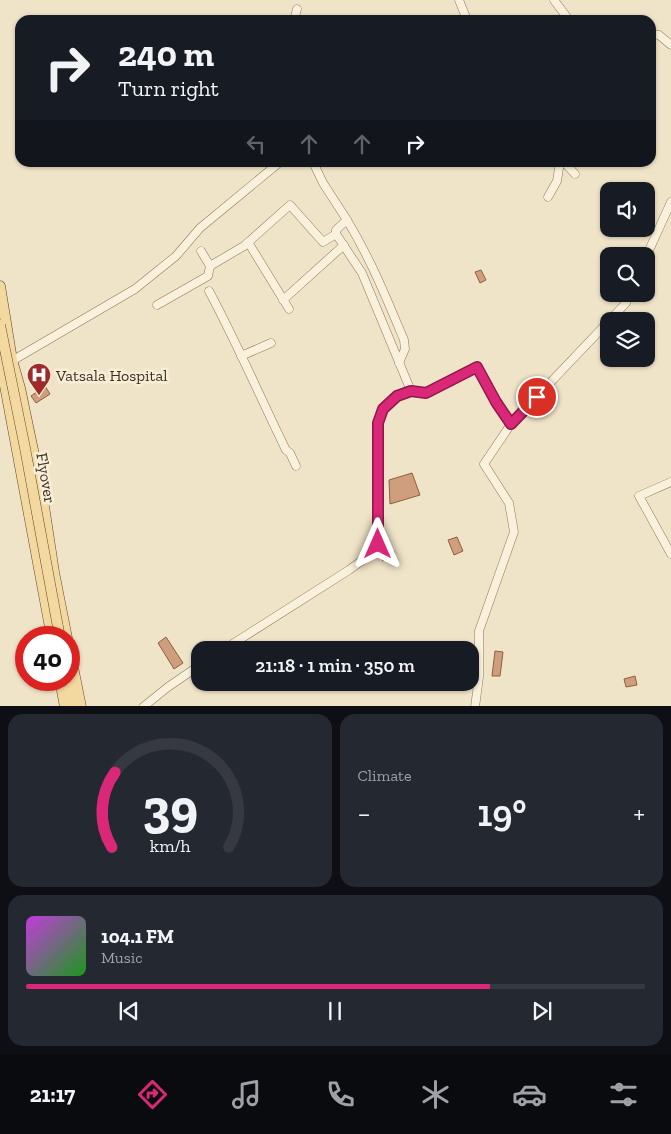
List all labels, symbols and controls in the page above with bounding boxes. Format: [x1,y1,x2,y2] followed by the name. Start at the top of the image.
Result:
[118,33,214,75] text: 240 m
[35,35,100,100] icon: right
[118,75,219,102] text: Turn right
[242,130,270,158] icon: left
[295,130,323,158] icon: ahead
[348,130,376,158] icon: ahead
[401,130,429,158] icon: right
[600,182,655,367] map controls
[600,182,655,237] button: sound
[600,247,655,302] button: search
[600,312,655,367] button: layers
[26,362,52,396] hospital icon: Vatsala Hospital
[55,366,168,385] place label: Vatsala Hospital
[516,376,558,418] pin
[523,383,551,411] icon: arrive
[32,451,60,505] street label: Flyover
[351,517,403,569] position arrow
[15,626,80,691] speed limit sign: 40
[255,654,415,677] text: 21:18 · 1 min · 350 m
[358,766,412,785] text: Climate
[142,777,198,839] text: 39
[477,790,527,836] text: 19°
[358,797,371,830] text: −
[633,797,645,830] text: +
[149,835,190,857] text: km/h
[101,925,174,948] text: 104.1 FM
[101,948,143,967] text: Music
[115,997,143,1025] icon: previous
[321,997,349,1025] icon: pause
[528,997,556,1025] icon: next
[135,1077,170,1112] icon: directions
[229,1077,264,1112] icon: music
[323,1077,358,1112] icon: phone
[418,1077,453,1112] icon: climate
[512,1077,547,1112] icon: car
[606,1077,641,1112] icon: filters
[30,1081,75,1108] text: 21:17

